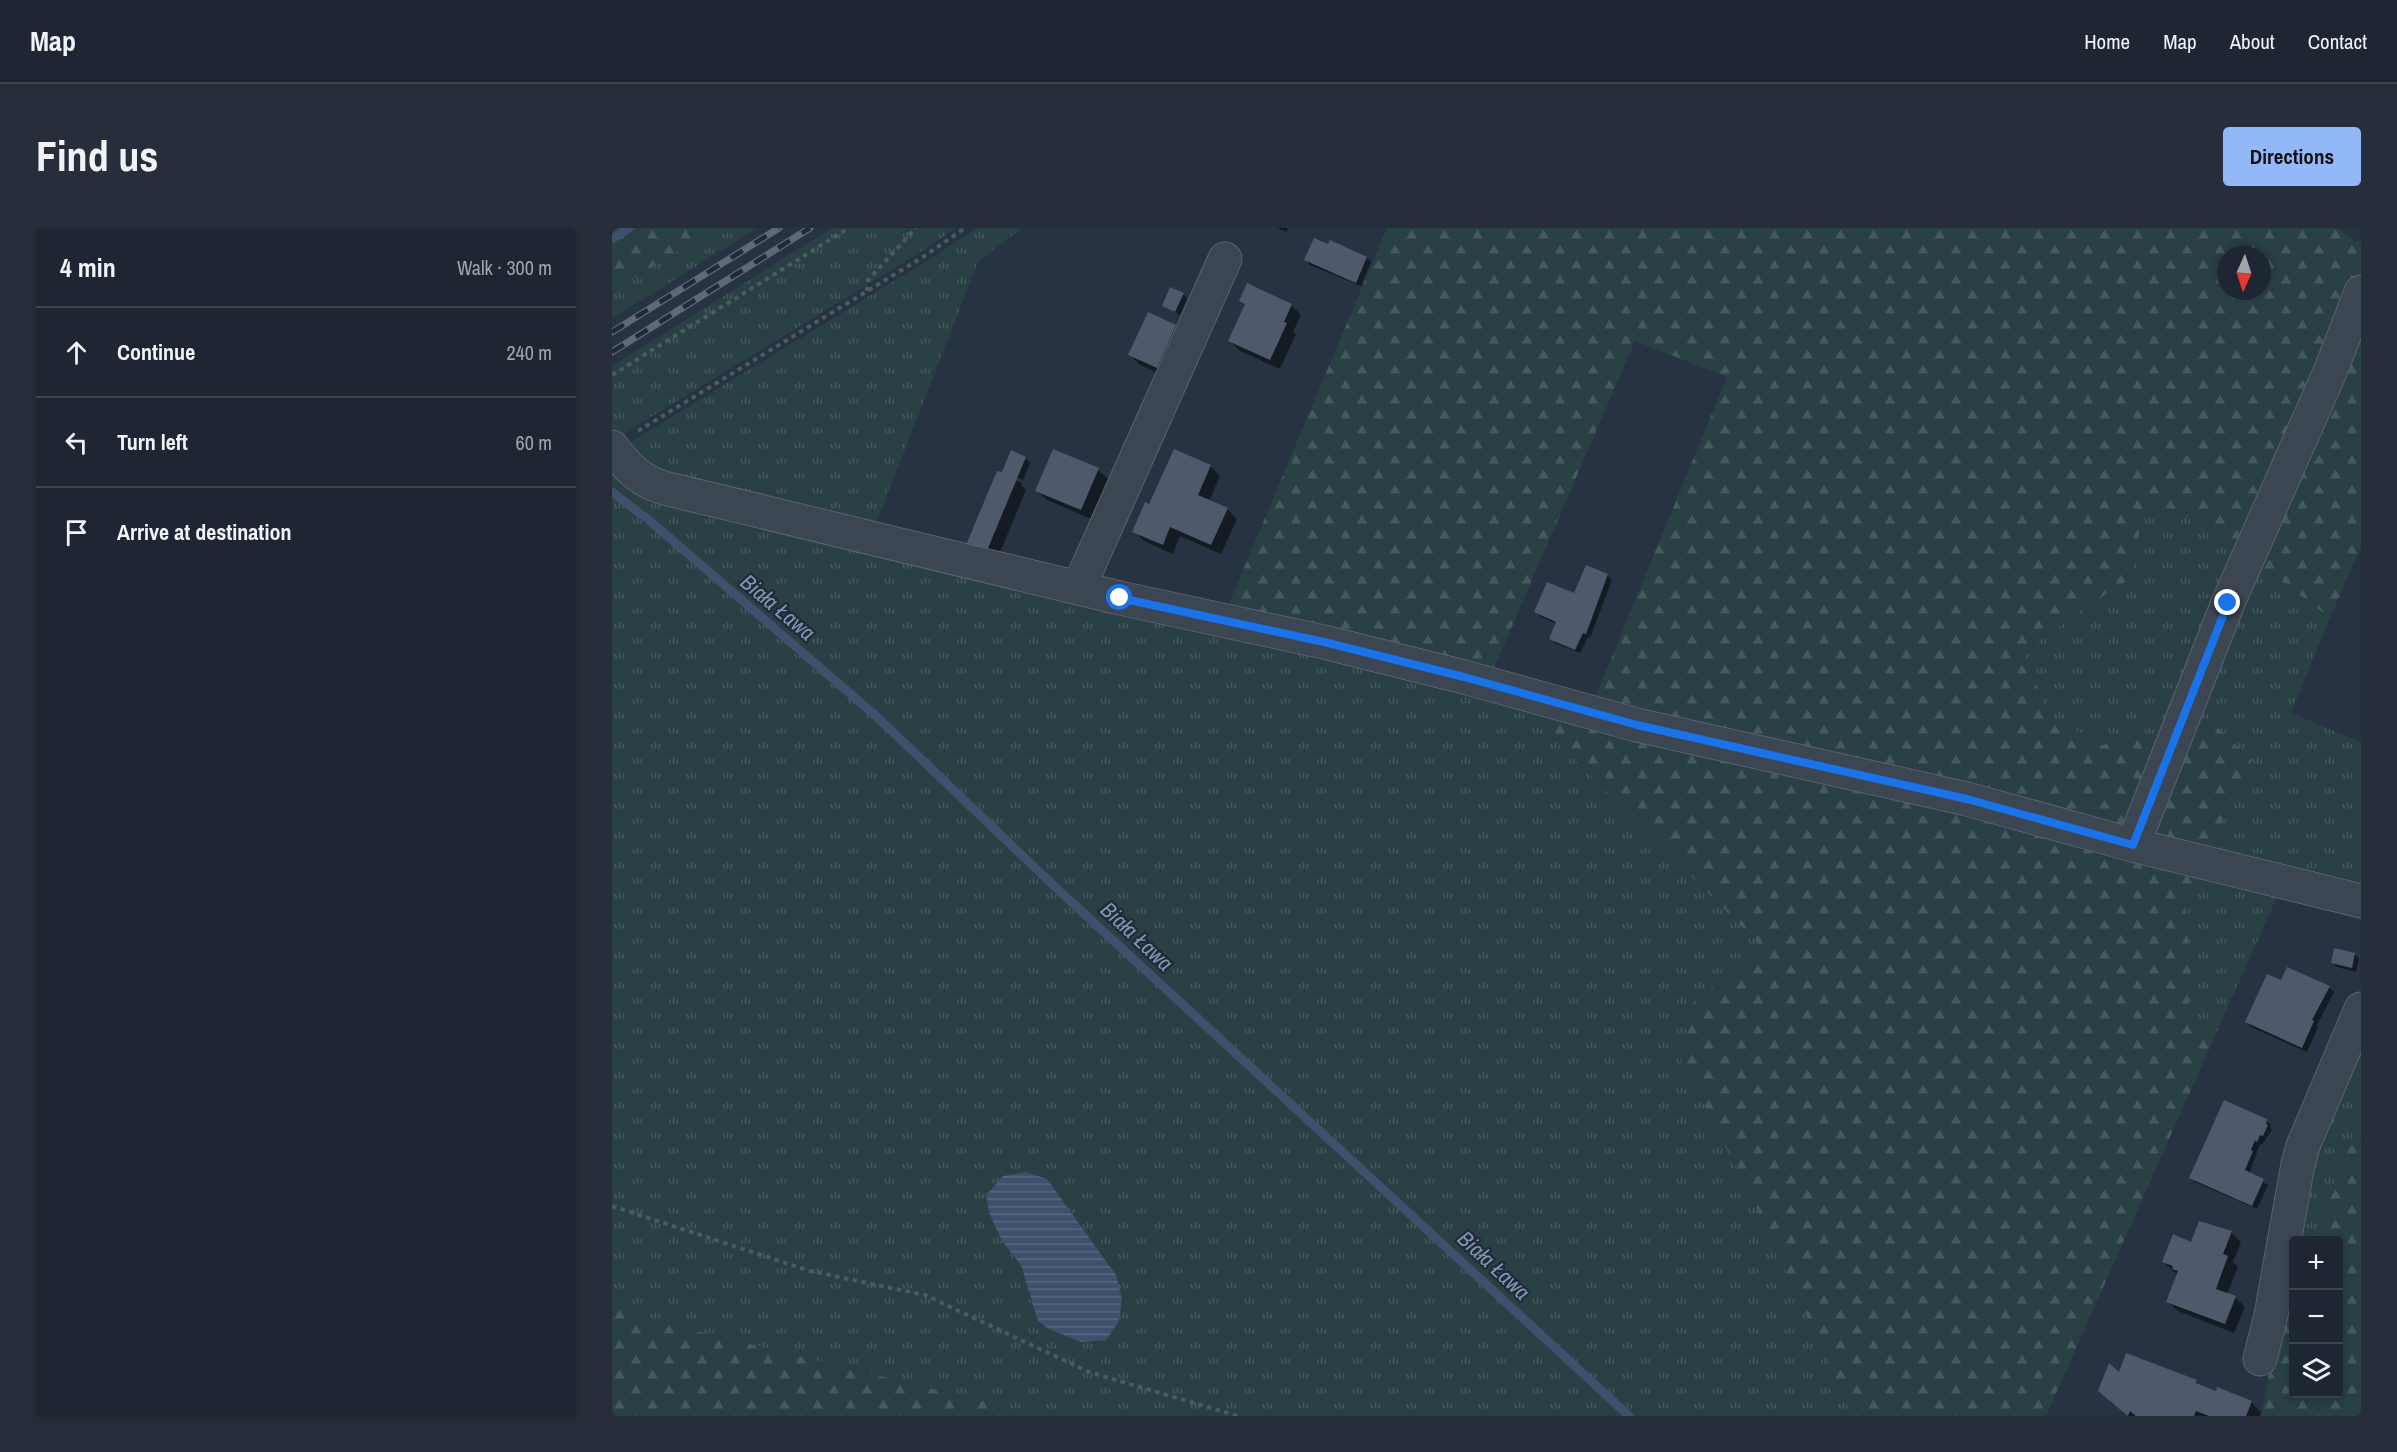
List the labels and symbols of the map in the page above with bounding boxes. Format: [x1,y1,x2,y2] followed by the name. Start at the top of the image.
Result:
[2217,246,2271,300] north arrow
[734,567,822,647] water label: Biała Ława
[1106,584,1132,610] route start
[2214,589,2240,615] route end
[1094,895,1180,977] water label: Biała Ława
[1451,1224,1537,1306] water label: Biała Ława

